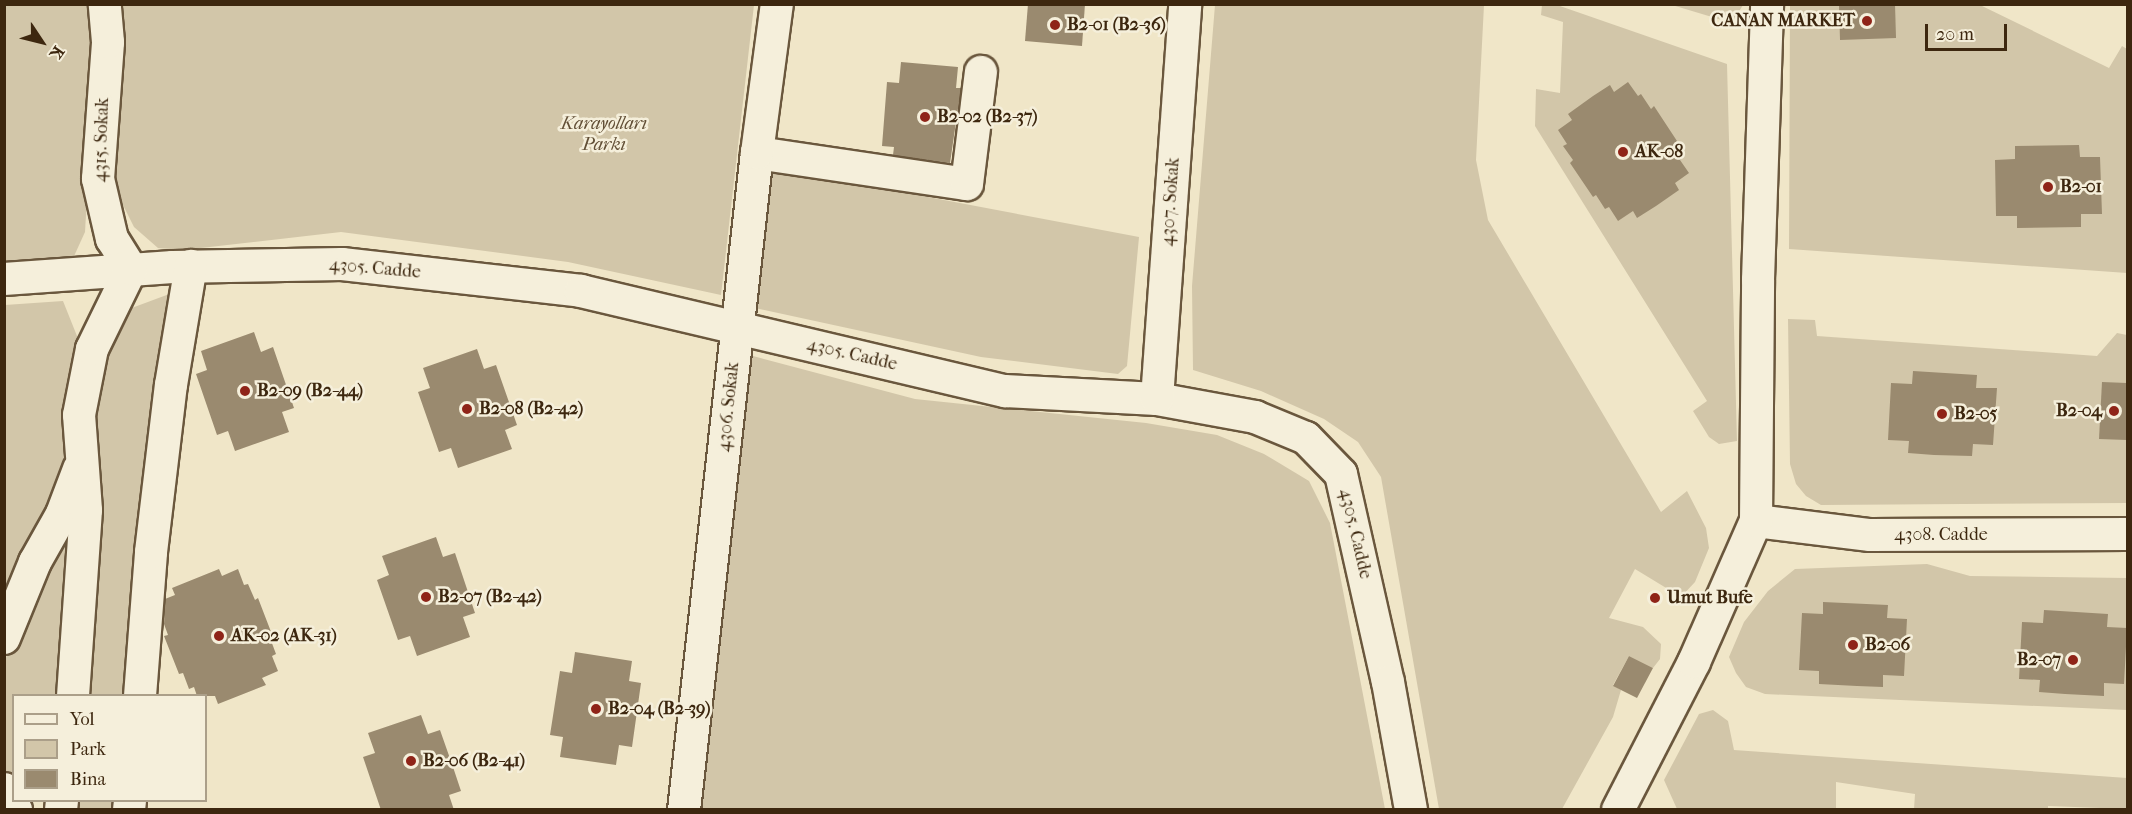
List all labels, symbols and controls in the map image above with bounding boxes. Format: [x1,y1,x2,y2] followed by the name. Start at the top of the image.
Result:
[1711,10,1855,32] place label: CANAN MARKET
[12,12,72,72] north arrow
[1928,12,2010,50] scale bar
[1067,14,1166,36] place label: B2-01 (B2-36)
[1860,14,1874,28] marker: CANAN MARKET
[1048,18,1062,32] marker: B2-01 (B2-36)
[1936,24,1974,45] text: 20 m
[46,42,68,63] text: K
[90,97,114,183] street label: 4315. Sokak
[937,106,1038,128] place label: B2-02 (B2-37)
[918,110,932,124] marker: B2-02 (B2-37)
[561,114,647,156] park label: Karayolları Parkı
[1635,141,1683,163] place label: AK-08
[1616,145,1630,159] marker: AK-08
[1157,157,1185,247] street label: 4307. Sokak
[2060,176,2102,198] place label: B2-01
[2041,180,2055,194] marker: B2-01
[328,254,422,284] street label: 4305. Cadde
[805,334,899,376] street label: 4305. Cadde
[714,361,744,453] street label: 4306. Sokak
[257,380,363,402] place label: B2-09 (B2-44)
[238,384,252,398] marker: B2-09 (B2-44)
[479,398,583,420] place label: B2-08 (B2-42)
[2056,400,2102,422] place label: B2-04
[460,402,474,416] marker: B2-08 (B2-42)
[1954,403,1997,425] place label: B2-05
[2107,404,2121,418] marker: B2-04
[1935,407,1949,421] marker: B2-05
[1334,487,1376,581] street label: 4305. Cadde
[1894,524,1988,546] street label: 4308. Cadde
[438,586,542,608] place label: B2-07 (B2-42)
[1667,587,1753,609] place label: Umut Bufe
[419,590,433,604] marker: B2-07 (B2-42)
[1648,591,1662,605] marker: Umut Bufe
[231,625,337,647] place label: AK-02 (AK-31)
[212,629,226,643] marker: AK-02 (AK-31)
[1865,634,1910,656] place label: B2-06
[1846,638,1860,652] marker: B2-06
[2017,649,2061,671] place label: B2-07
[2066,653,2080,667] marker: B2-07
[12,694,207,802] legend
[608,698,710,720] place label: B2-04 (B2-39)
[589,702,603,716] marker: B2-04 (B2-39)
[70,709,95,730] text: Yol
[70,739,106,760] text: Park
[423,750,525,772] place label: B2-06 (B2-41)
[404,754,418,768] marker: B2-06 (B2-41)
[70,769,106,790] text: Bina

